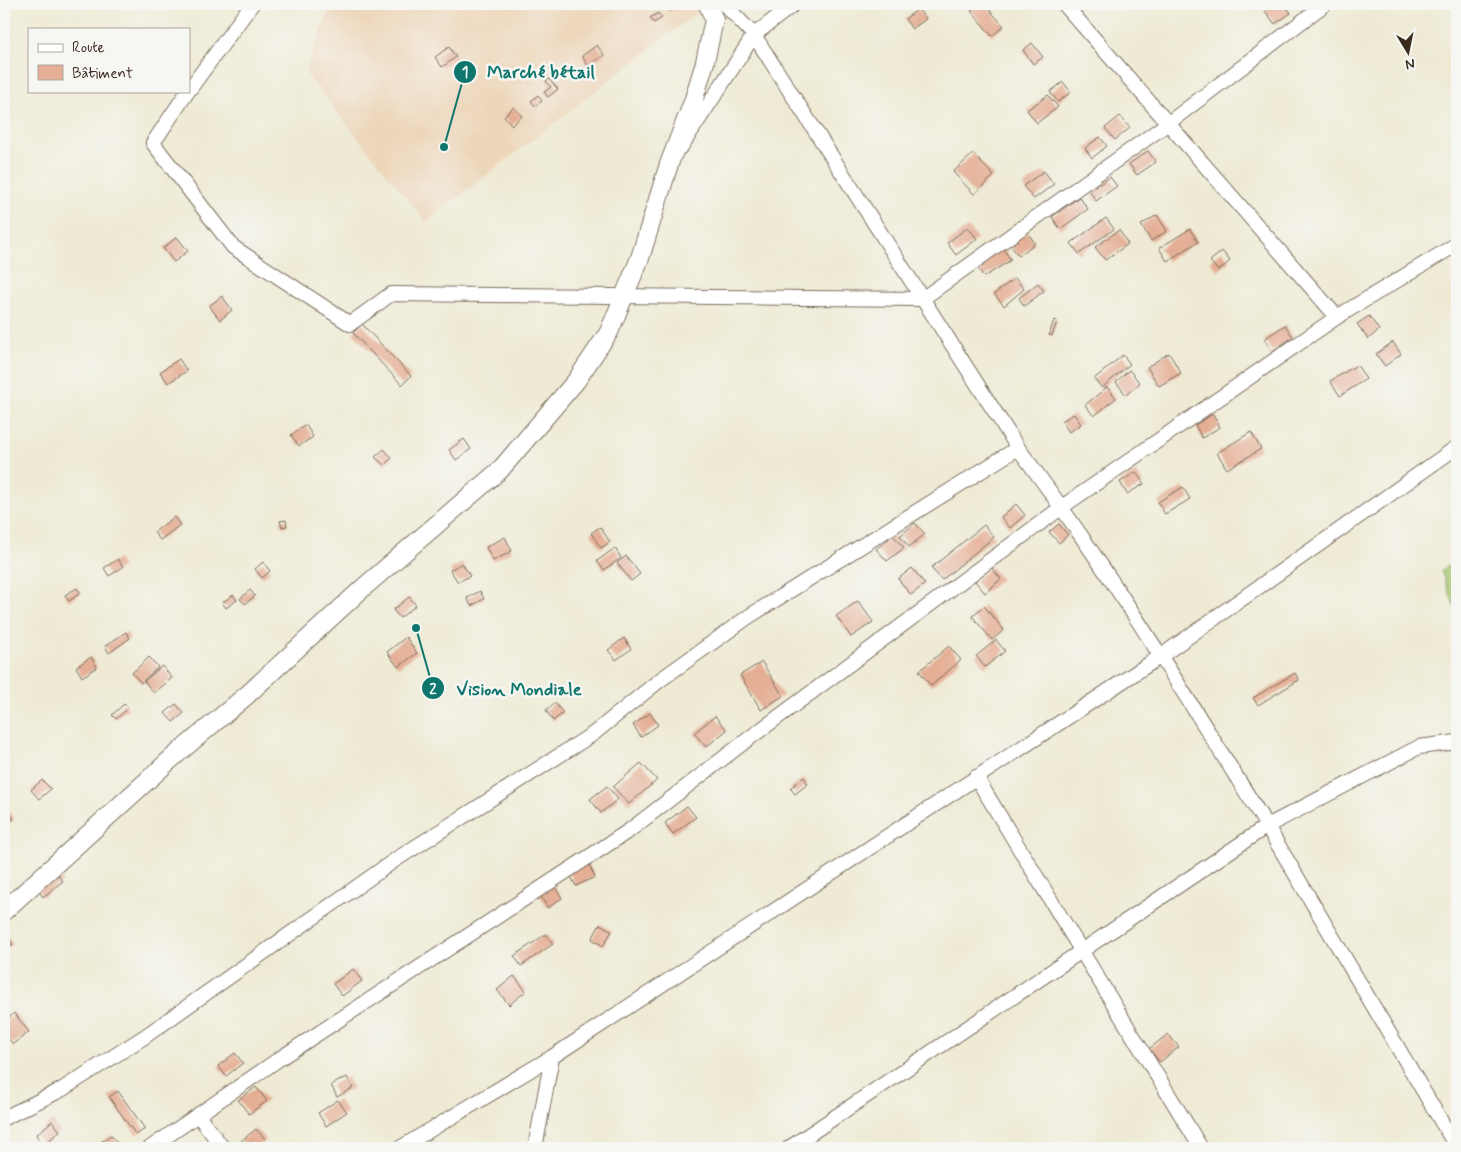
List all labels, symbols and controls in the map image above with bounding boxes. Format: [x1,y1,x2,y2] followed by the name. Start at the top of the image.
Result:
[28,28,190,92] legend
[1384,28,1434,78] north arrow
[72,38,105,58] text: Route
[1404,54,1416,73] text: N
[452,55,605,88] callout: Marché bétail
[487,61,596,85] text: Marché bétail
[462,63,468,83] text: 1
[72,64,133,84] text: Bâtiment
[421,672,591,705] callout: Vision Mondiale
[456,678,582,702] text: Vision Mondiale
[429,680,437,700] text: 2

